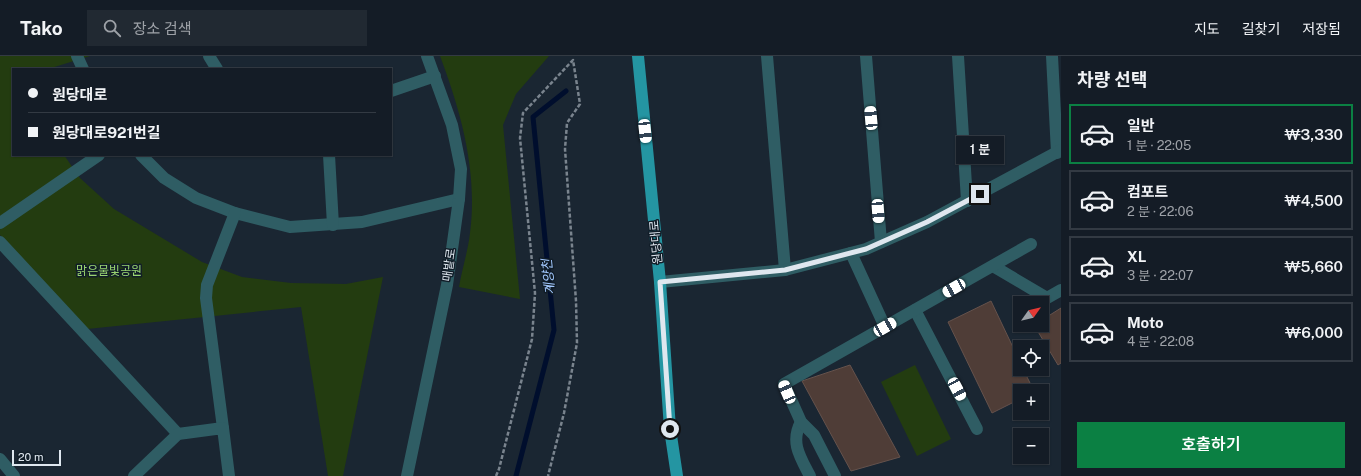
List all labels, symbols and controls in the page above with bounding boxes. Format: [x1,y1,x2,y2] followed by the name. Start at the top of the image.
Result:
[87,10,367,46] search box
[20,17,63,39] text: Tako
[101,17,123,39] icon: search
[133,20,192,37] text: 장소 검색
[1194,21,1220,37] text: 지도
[1242,21,1280,37] text: 길찾기
[1302,21,1341,37] text: 저장됨
[1077,69,1147,90] text: 차량 선택
[52,86,107,103] text: 원당대로
[864,106,878,130] car
[1079,116,1115,152] icon: car
[1127,117,1155,134] text: 일반
[638,118,652,144] car
[52,124,161,141] text: 원당대로921번길
[1284,126,1343,143] text: ₩3,330
[956,136,1004,164] callout: 1 분
[1127,138,1191,153] text: 1 분 · 22:05
[970,142,990,157] text: 1 분
[1079,182,1115,218] icon: car
[1127,183,1168,200] text: 컴포트
[971,185,989,203] route end
[1285,192,1343,209] text: ₩4,500
[871,199,885,223] car
[1127,204,1193,219] text: 2 분 · 22:06
[647,219,665,265] street label: 원당대로
[440,248,458,282] street label: 매밭로
[1079,248,1115,284] icon: car
[1127,248,1146,265] text: XL
[539,257,558,296] water label: 계양천
[1284,258,1343,275] text: ₩5,660
[76,264,142,278] park label: 맑은물빛공원
[1127,268,1193,283] text: 3 분 · 22:07
[941,277,967,299] car
[1013,296,1049,332] north arrow
[1013,296,1049,464] map controls
[1079,314,1115,350] icon: car
[1127,314,1164,331] text: Moto
[872,316,898,338] car
[1285,324,1343,341] text: ₩6,000
[1127,334,1194,349] text: 4 분 · 22:08
[1013,340,1049,376] button: locate
[946,376,968,402] car
[777,379,797,405] car
[1013,384,1049,420] button: +
[661,420,679,438] route start
[1077,422,1345,468] button: 호출하기
[1013,428,1049,464] button: −
[12,448,61,467] scale bar
[18,451,43,463] text: 20 m

